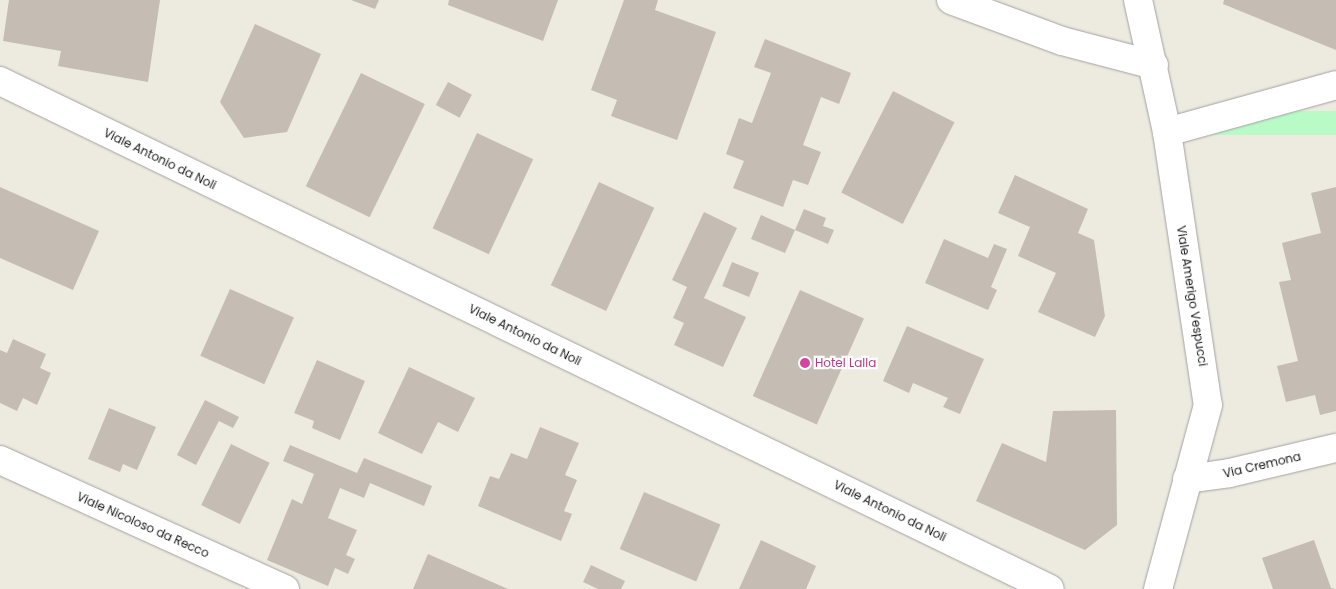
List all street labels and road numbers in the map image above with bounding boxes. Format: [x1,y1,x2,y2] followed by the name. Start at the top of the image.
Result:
[101,125,219,193] street label: Viale Antonio da Noli
[1174,225,1210,367] street label: Viale Amerigo Vespucci
[466,301,584,369] street label: Viale Antonio da Noli
[1222,449,1302,481] street label: Via Cremona
[831,477,949,545] street label: Viale Antonio da Noli
[75,489,211,561] street label: Viale Nicoloso da Recco

